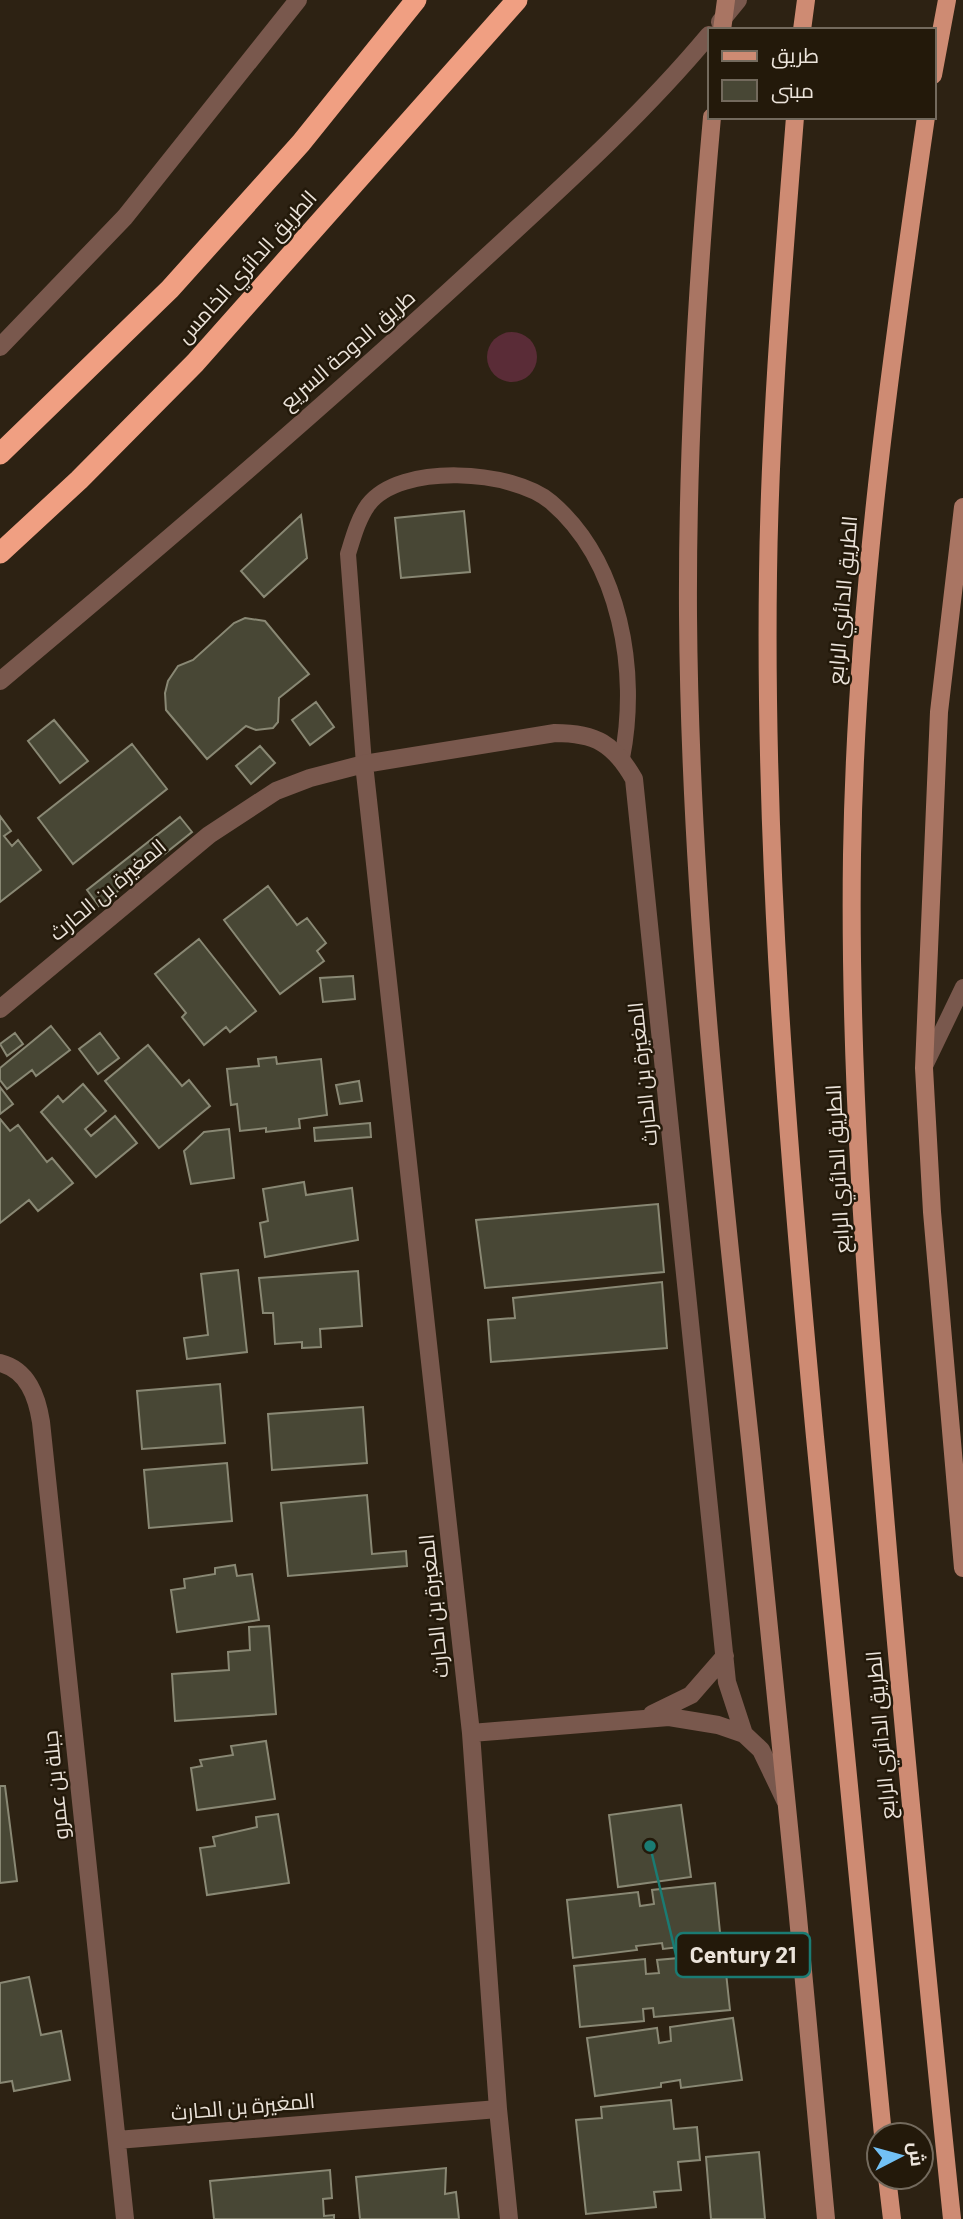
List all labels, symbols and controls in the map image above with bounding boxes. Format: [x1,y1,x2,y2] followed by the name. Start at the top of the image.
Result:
[708,28,935,119] legend
[771,42,819,69] text: طريق
[771,77,814,104] text: مبنى
[171,184,325,351] street label: الطريق الدائري الخامس
[275,284,421,416] street label: طريق الدوحة السريع
[822,515,866,686] street label: الطريق الدائري الرابع
[44,833,172,946] street label: المغيرة بن الحارث
[622,1001,663,1147] street label: المغيرة بن الحارث
[820,1084,858,1254] street label: الطريق الدائري الرابع
[413,1533,454,1679] street label: المغيرة بن الحارث
[860,1649,904,1820] street label: الطريق الدائري الرابع
[36,1729,75,1841] street label: جبلة بن عمرو
[676,1933,810,1977] callout: Century 21
[690,1940,796,1968] text: Century 21
[170,2087,316,2126] street label: المغيرة بن الحارث
[865,2121,935,2191] north arrow
[904,2141,930,2168] text: ش

